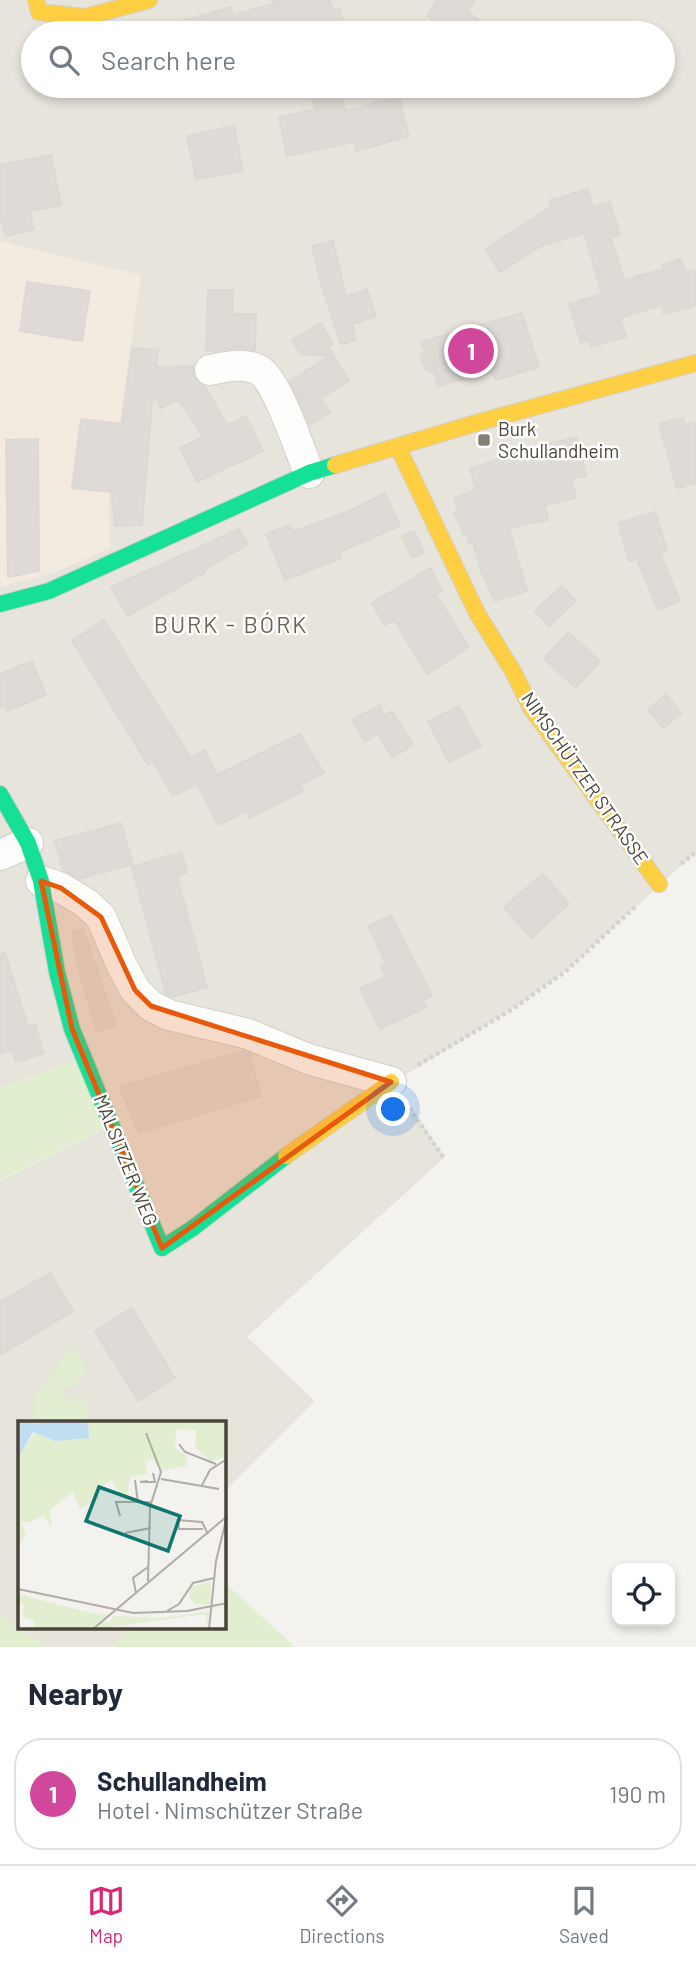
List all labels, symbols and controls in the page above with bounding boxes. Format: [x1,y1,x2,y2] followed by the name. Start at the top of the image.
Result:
[21,21,675,98] search box
[45,41,83,79] icon: search
[101,44,236,75] text: Search here
[448,325,494,377] pin: 1
[498,417,619,462] place label: Burk Schullandheim
[476,432,492,448] marker: Burk Schullandheim
[154,610,308,638] district label: BURK - BÓRK
[517,687,654,868] street label: NIMSCHÜTZER STRASSE
[90,1091,163,1229] street label: MALSITZER WEG
[376,1092,410,1126] your location
[18,1421,226,1630] inset map
[612,1563,675,1626] map controls
[612,1563,675,1626] button: locate
[28,1675,123,1711] text: Nearby
[97,1765,267,1796] text: Schullandheim
[49,1780,57,1808] text: 1
[609,1780,666,1808] text: 190 m
[97,1796,363,1824] text: Hotel · Nimschützer Straße
[87,1882,125,1947] tab: Map
[300,1882,385,1947] tab: Directions
[559,1882,609,1947] tab: Saved

